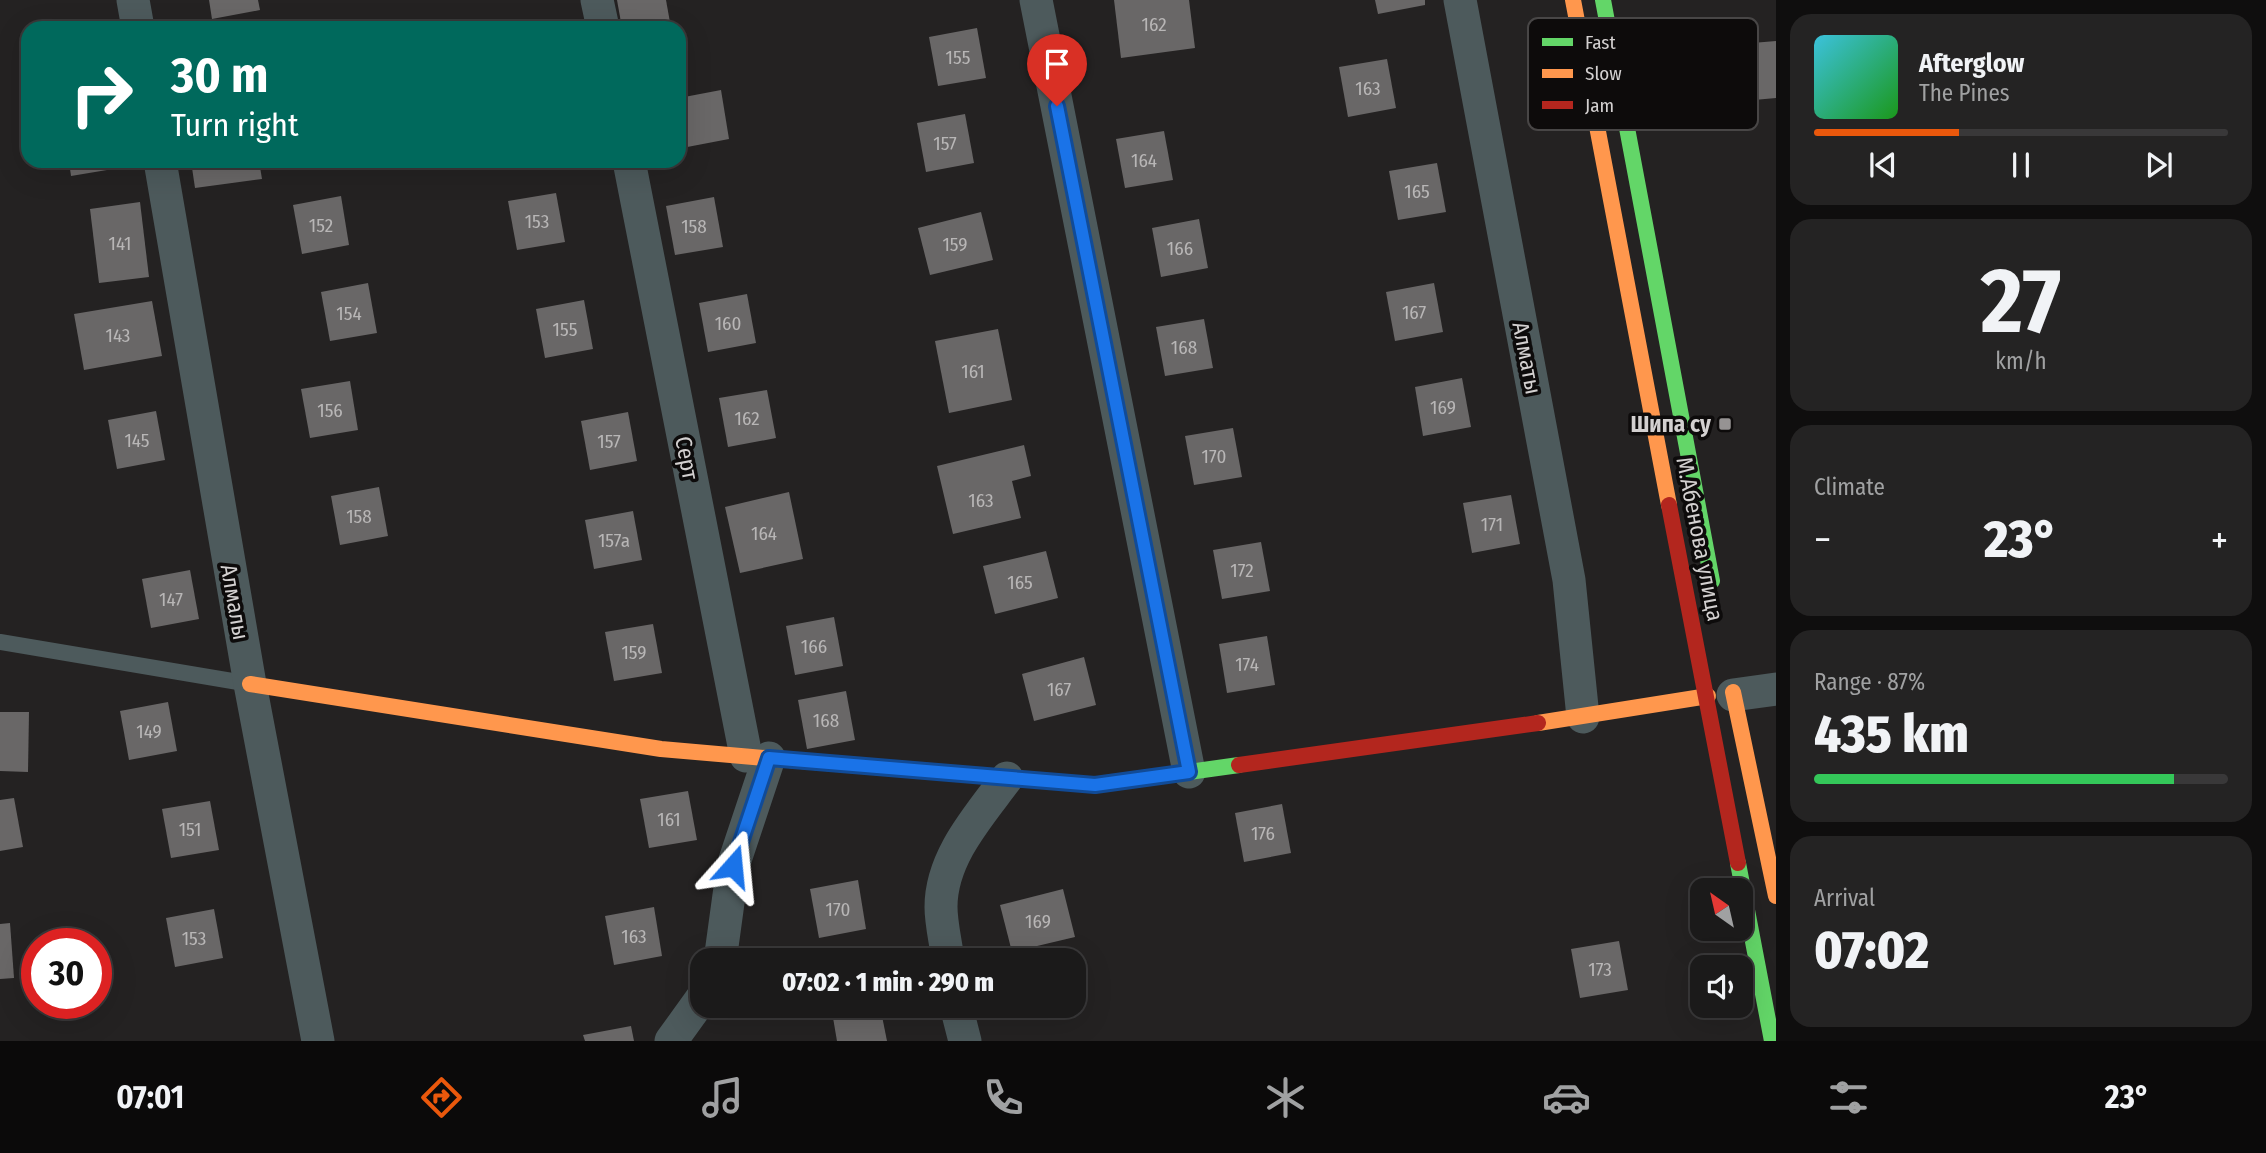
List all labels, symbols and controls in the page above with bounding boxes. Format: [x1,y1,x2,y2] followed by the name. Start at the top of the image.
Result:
[1141,13,1167,36] house number: 162
[1528,18,1758,130] legend
[1585,31,1616,54] text: Fast
[1027,34,1087,106] pin
[1038,45,1076,83] icon: arrive
[171,46,269,105] text: 30 m
[946,46,970,69] house number: 155
[1919,48,2024,79] text: Afterglow
[56,49,147,140] icon: right
[1585,62,1622,85] text: Slow
[1355,77,1381,100] house number: 163
[1919,79,2010,107] text: The Pines
[1585,94,1614,117] text: Jam
[171,106,298,144] text: Turn right
[933,132,957,155] house number: 157
[1864,146,1902,184] icon: previous
[2002,146,2040,184] icon: pause
[2140,146,2178,184] icon: next
[1131,149,1157,172] house number: 164
[1404,180,1430,203] house number: 165
[525,210,549,233] house number: 153
[309,214,333,237] house number: 152
[681,215,707,238] house number: 158
[109,232,132,255] house number: 141
[942,233,968,256] house number: 159
[1167,237,1193,260] house number: 166
[1981,247,2061,356] text: 27
[1402,301,1426,324] house number: 167
[336,302,362,325] house number: 154
[715,312,741,335] house number: 160
[553,318,577,341] house number: 155
[1506,319,1548,397] street label: Алматы
[106,324,130,347] house number: 143
[1171,336,1197,359] house number: 168
[1995,347,2047,375] text: km/h
[961,360,985,383] house number: 161
[1430,396,1456,419] house number: 169
[317,399,343,422] house number: 156
[734,407,760,430] house number: 162
[1630,410,1712,438] place label: Шипа су
[1717,416,1733,432] marker: Шипа су
[124,429,150,452] house number: 145
[597,430,621,453] house number: 157
[669,434,705,483] street label: Серт
[1202,445,1226,468] house number: 170
[1670,455,1730,623] street label: М.Абенова улица
[1814,473,1885,501] text: Climate
[968,489,994,512] house number: 163
[346,505,372,528] house number: 158
[1984,508,2058,571] text: 23°
[1481,513,1503,536] house number: 171
[1814,517,1831,563] text: −
[2211,517,2228,563] text: +
[751,522,777,545] house number: 164
[598,529,630,552] house number: 157а
[1230,559,1254,582] house number: 172
[215,562,255,642] street label: Алмалы
[1007,571,1033,594] house number: 165
[159,588,183,611] house number: 147
[801,635,827,658] house number: 166
[621,641,647,664] house number: 159
[1235,653,1259,676] house number: 174
[1814,668,1925,696] text: Range · 87%
[1047,678,1071,701] house number: 167
[1814,703,1969,766] text: 435 km
[813,709,839,732] house number: 168
[136,720,162,743] house number: 149
[657,808,681,831] house number: 161
[179,818,201,841] house number: 151
[1251,822,1275,845] house number: 176
[696,829,770,903] position arrow
[1690,878,1754,942] north arrow
[1690,878,1753,1018] map controls
[1814,884,1875,912] text: Arrival
[826,898,850,921] house number: 170
[1025,910,1051,933] house number: 169
[1814,919,1929,982] text: 07:02
[621,925,647,948] house number: 163
[182,927,206,950] house number: 153
[21,928,112,1019] speed limit sign: 30
[1690,955,1753,1018] button: sound
[1588,958,1612,981] house number: 173
[782,967,994,998] text: 07:02 · 1 min · 290 m
[417,1073,466,1122] icon: directions
[698,1073,747,1122] icon: music
[979,1073,1028,1122] icon: phone
[1261,1073,1310,1122] icon: climate
[1542,1073,1591,1122] icon: car
[1824,1073,1873,1122] icon: filters
[116,1078,184,1116] text: 07:01
[2105,1078,2150,1116] text: 23°

